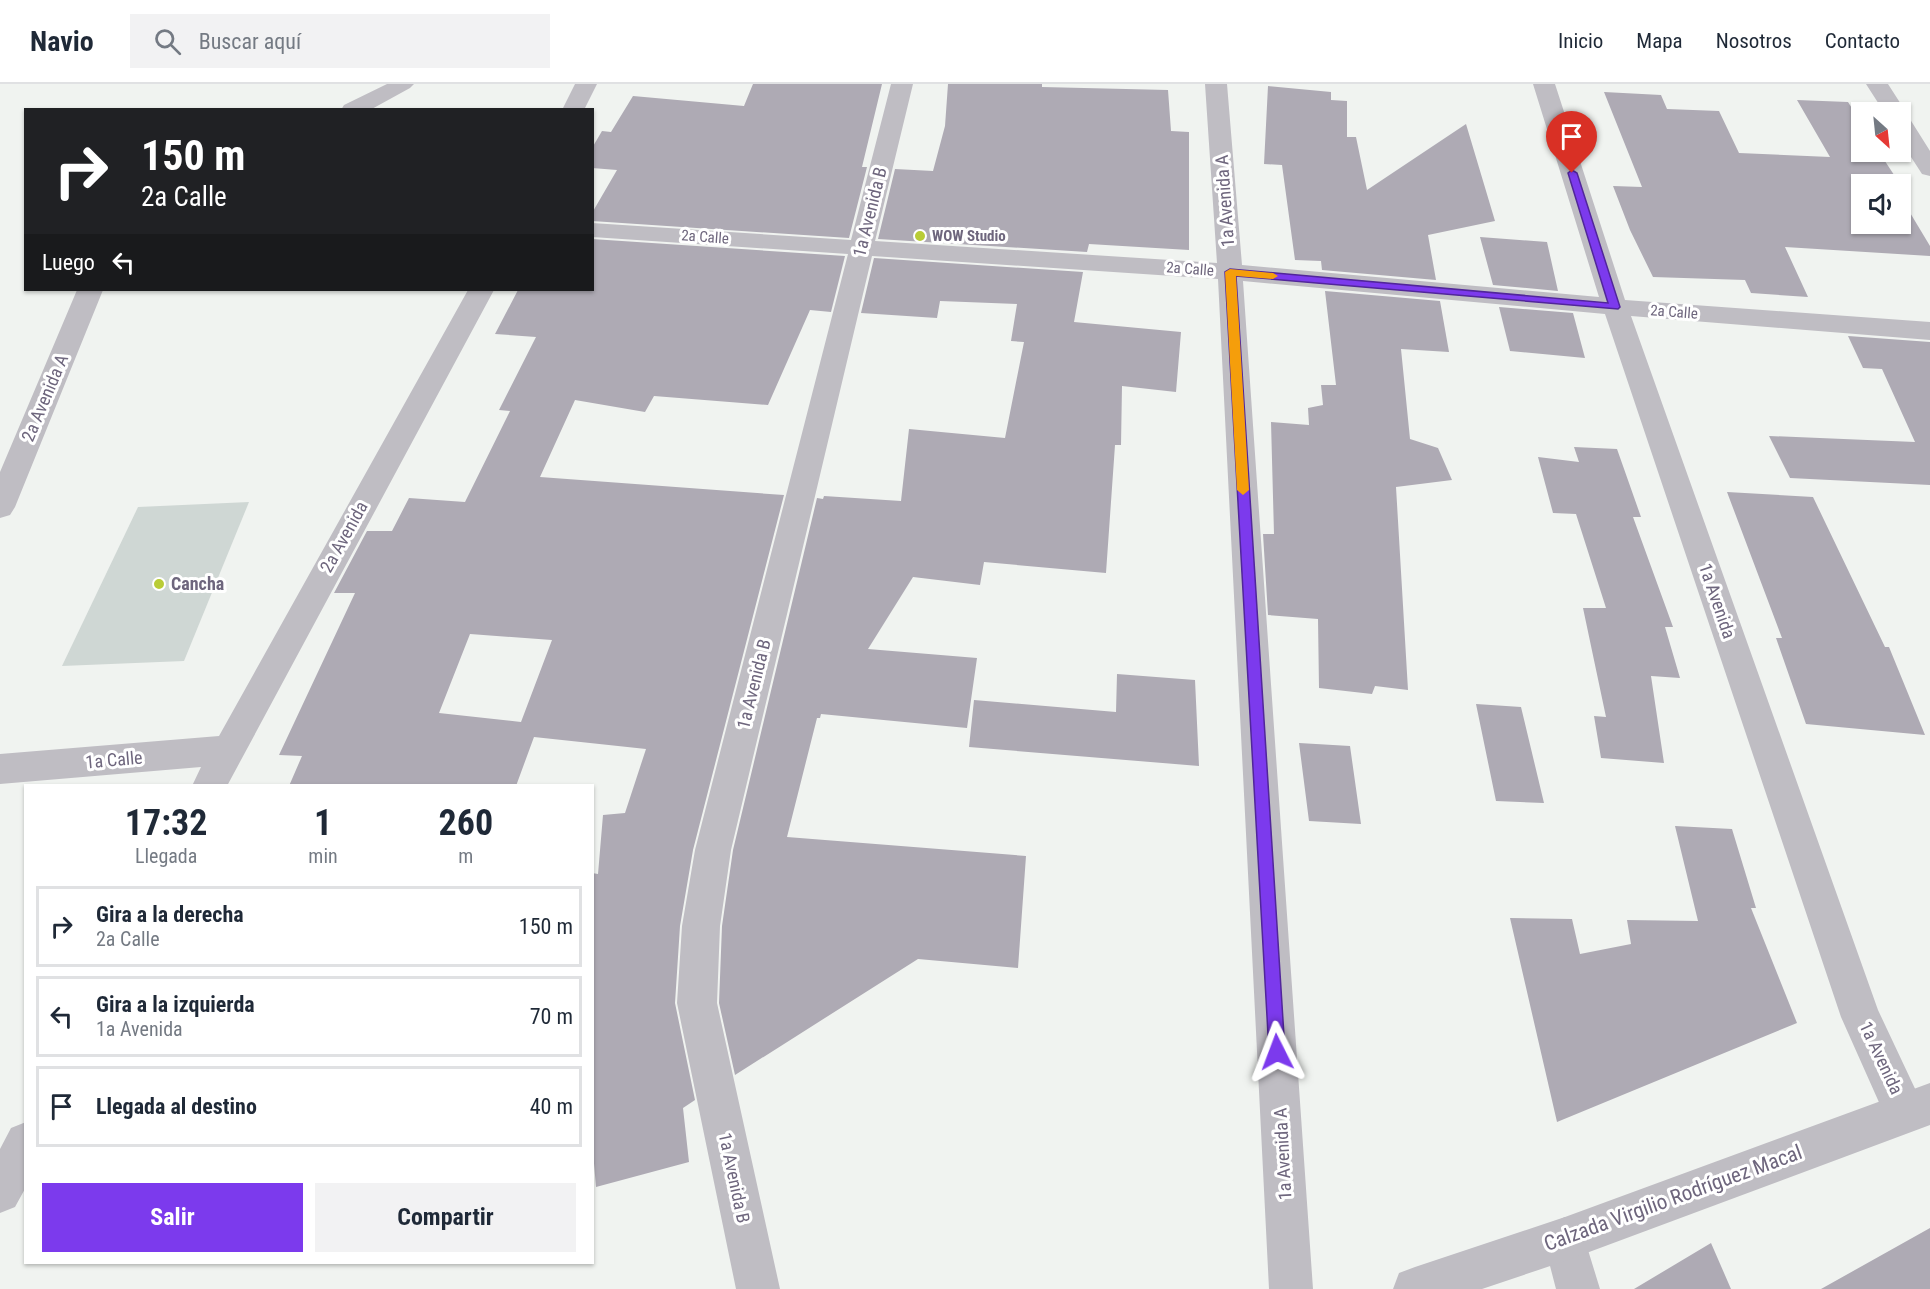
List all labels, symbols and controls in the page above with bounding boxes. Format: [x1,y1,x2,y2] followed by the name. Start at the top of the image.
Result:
[130,14,550,68] search box
[30,25,94,58] text: Navio
[151,25,184,58] icon: search
[199,29,301,54] text: Buscar aquí
[1558,29,1603,53] text: Inicio
[1636,29,1683,53] text: Mapa
[1716,29,1792,53] text: Nosotros
[1825,29,1900,53] text: Contacto
[1851,102,1911,162] north arrow
[1851,102,1911,234] map controls
[1546,111,1597,173] pin
[1555,120,1588,153] icon: arrive
[141,131,246,180] text: 150 m
[42,132,120,210] icon: right
[1211,154,1238,248] street label: 1a Avenida A
[848,165,891,259] street label: 1a Avenida B
[1851,174,1911,234] button: sound
[141,181,227,213] text: 2a Calle
[681,226,729,248] street label: 2a Calle
[932,227,1006,245] place label: WOW Studio
[913,229,927,243] marker: WOW Studio
[107,246,140,279] icon: left
[42,250,95,275] text: Luego
[1166,258,1214,280] street label: 2a Calle
[1650,301,1698,323] street label: 2a Calle
[17,351,73,444] street label: 2a Avenida A
[315,498,372,576] street label: 2a Avenida
[1695,561,1740,641] street label: 1a Avenida
[171,573,224,594] place label: Cancha
[152,577,166,591] marker: Cancha
[732,637,775,731] street label: 1a Avenida B
[85,747,143,772] street label: 1a Calle
[125,802,207,844] text: 17:32
[314,802,332,844] text: 1
[439,802,493,844] text: 260
[135,844,197,868] text: Llegada
[308,844,338,868] text: min
[458,844,473,868] text: m
[96,902,244,927] text: Gira a la derecha
[45,910,78,943] icon: right
[519,914,573,939] text: 150 m
[96,927,160,951] text: 2a Calle
[96,992,255,1017] text: Gira a la izquierda
[45,1000,78,1033] icon: left
[530,1004,573,1029] text: 70 m
[96,1017,183,1041] text: 1a Avenida
[1855,1018,1907,1098] street label: 1a Avenida
[1245,1020,1309,1084] position arrow
[45,1090,78,1123] icon: arrive
[96,1094,257,1119] text: Llegada al destino
[530,1094,573,1119] text: 40 m
[1270,1107,1295,1201] street label: 1a Avenida A
[715,1131,754,1225] street label: 1a Avenida B
[1541,1140,1805,1256] street label: Calzada Virgilio Rodríguez Macal
[42,1183,303,1252] button: Salir
[315,1183,576,1252] button: Compartir

